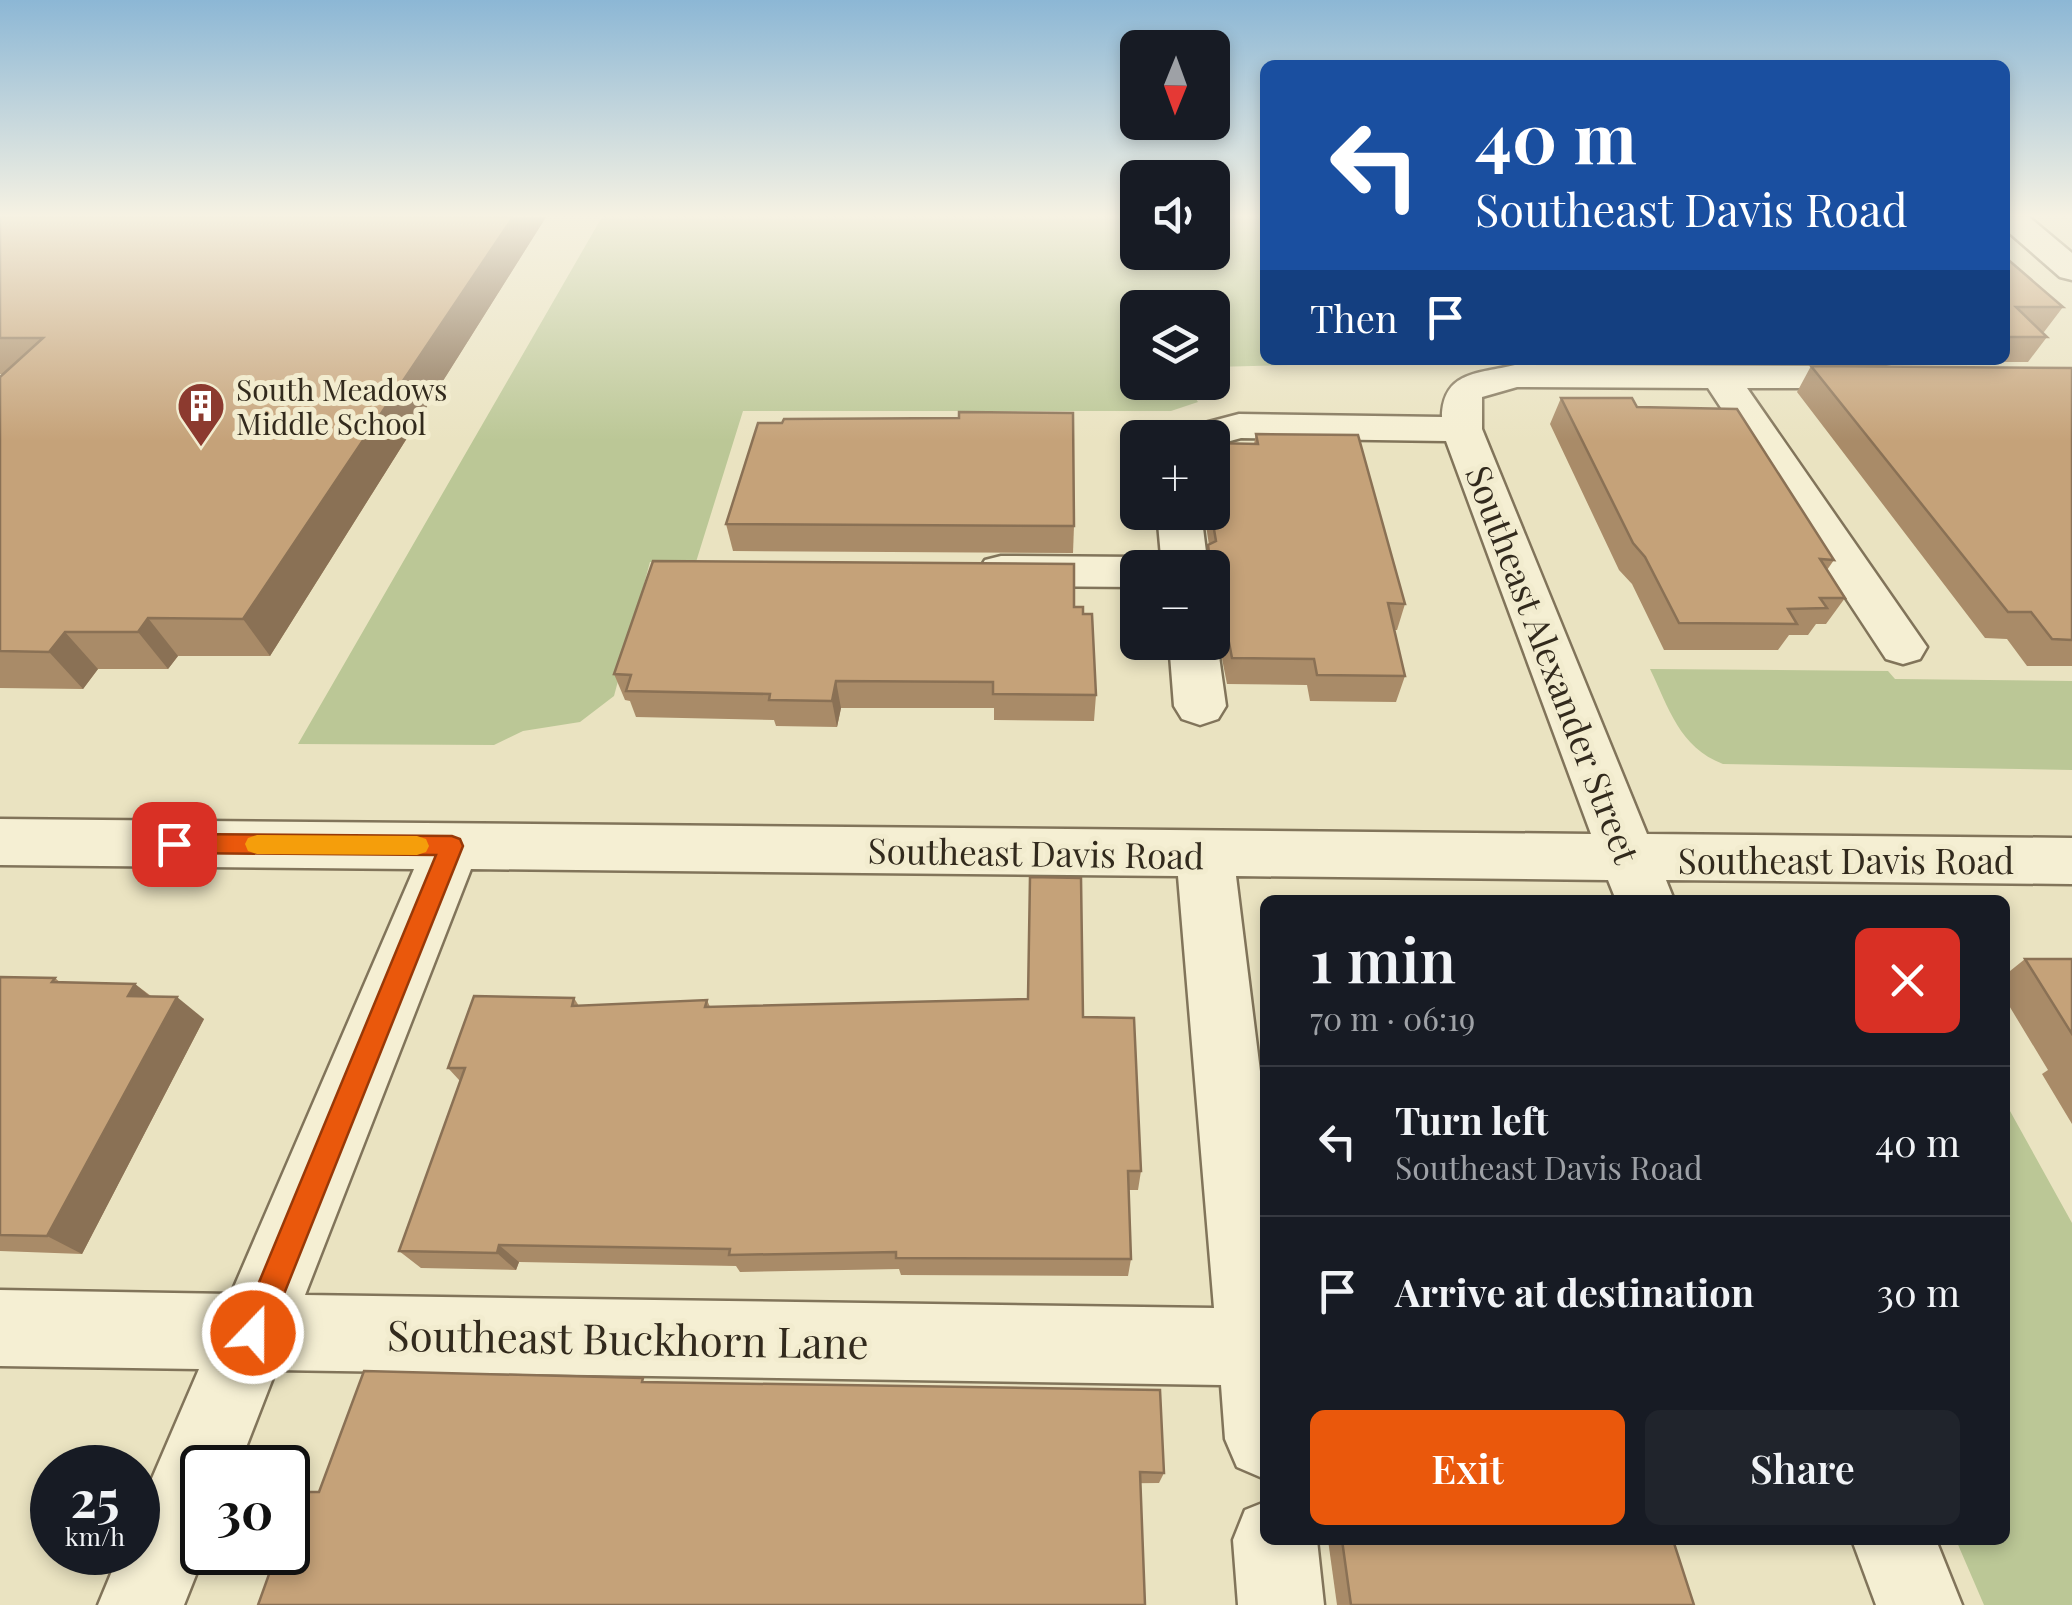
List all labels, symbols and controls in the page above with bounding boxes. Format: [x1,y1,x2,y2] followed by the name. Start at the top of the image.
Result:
[1120,30,1230,140] north arrow
[1120,30,1230,660] map controls
[1475,88,1637,182] text: 40 m
[1310,100,1440,230] icon: left
[1120,160,1230,270] button: sound
[1475,178,1908,238] text: Southeast Davis Road
[1120,290,1230,400] button: layers
[1418,290,1473,345] icon: arrive
[1310,292,1398,343] text: Then
[236,369,447,443] place label: South Meadows Middle School
[175,380,227,448] building icon: South Meadows Middle School
[1120,420,1230,530] button: +
[1456,458,1652,870] street label: Southeast Alexander Street
[1120,550,1230,660] button: −
[132,802,217,887] pin
[147,817,202,872] icon: arrive
[867,826,1205,878] street label: Southeast Davis Road
[1678,836,2014,883] street label: Southeast Davis Road
[1310,918,1456,998] text: 1 min
[1855,928,1960,1033] button: close
[1310,996,1475,1039] text: 70 m · 06:19
[1395,1094,1548,1145] text: Turn left
[1310,1114,1365,1169] icon: left
[1875,1116,1960,1167] text: 40 m
[1395,1145,1703,1188] text: Southeast Davis Road
[1310,1264,1365,1319] icon: arrive
[1395,1266,1754,1317] text: Arrive at destination
[1877,1266,1960,1317] text: 30 m
[201,1281,305,1385] position arrow
[387,1306,869,1370] street label: Southeast Buckhorn Lane
[1310,1410,1625,1525] button: Exit
[1645,1410,1960,1525] button: Share
[180,1445,310,1575] speed limit sign: 30
[70,1464,120,1531] text: 25
[65,1519,125,1552] text: km/h

